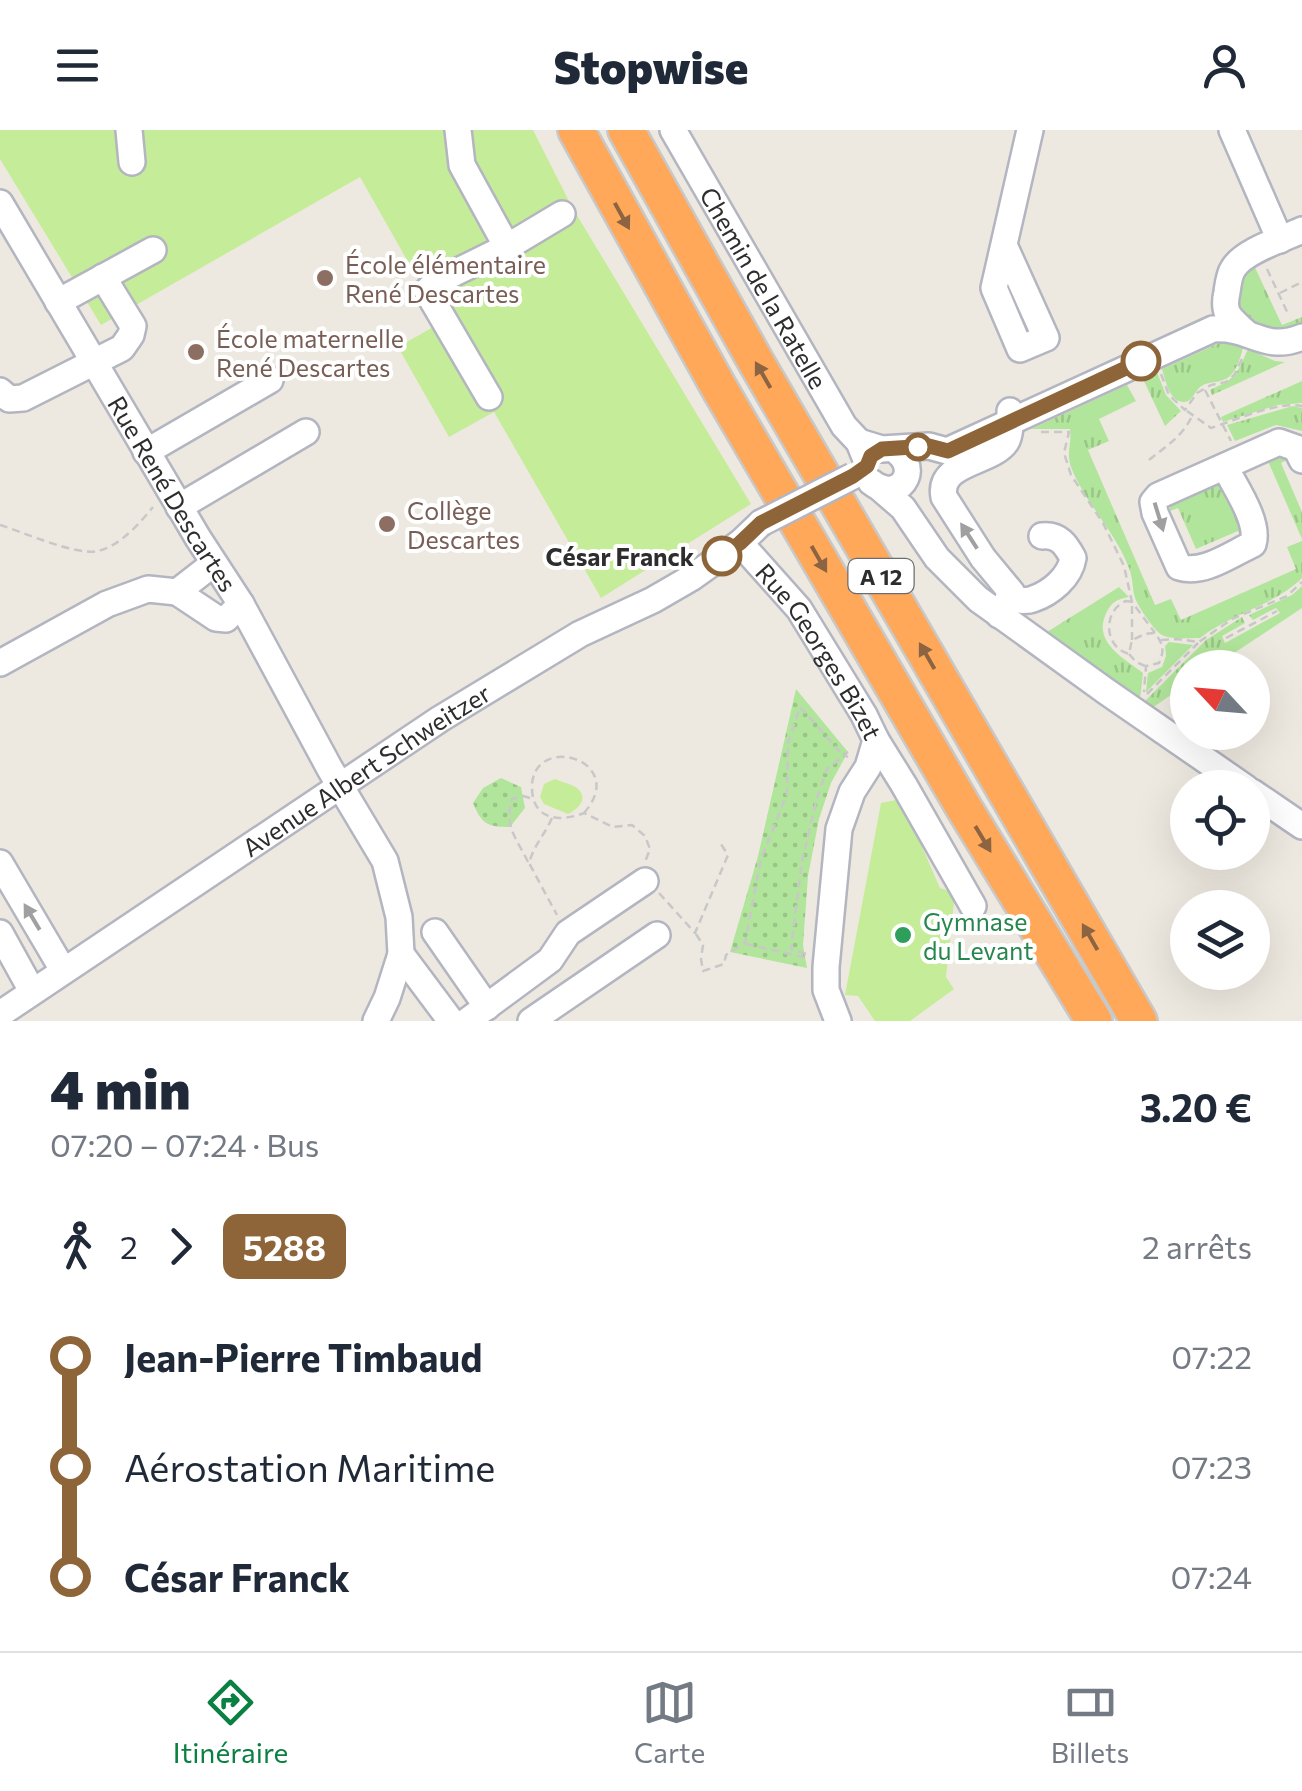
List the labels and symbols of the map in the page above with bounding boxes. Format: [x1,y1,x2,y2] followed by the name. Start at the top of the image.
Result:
[694,181,834,394] street label: Chemin de la Ratelle
[613,202,631,230] one-way arrow
[345,249,546,308] place label: École élémentaire René Descartes
[314,267,336,289] marker: École élémentaire René Descartes
[216,323,404,382] place label: École maternelle René Descartes
[185,341,207,363] marker: École maternelle René Descartes
[1122,342,1160,380] unlabelled marker
[755,361,773,389] one-way arrow
[102,390,244,597] street label: Rue René Descartes
[905,434,931,460] unlabelled marker
[407,495,520,554] place label: Collège Descartes
[1152,503,1167,533] one-way arrow
[376,513,398,535] marker: Collège Descartes
[961,522,979,549] one-way arrow
[703,537,741,575] marker: César Franck
[545,541,695,571] place label: César Franck
[810,544,827,573] one-way arrow
[750,557,888,744] street label: Rue Georges Bizet
[848,559,914,593] road number: A 12
[919,642,936,670] one-way arrow
[1170,650,1270,750] north arrow
[236,677,495,862] street label: Avenue Albert Schweitzer
[974,825,991,853] one-way arrow
[24,903,41,931] one-way arrow
[923,906,1034,965] place label: Gymnase du Levant
[1082,923,1099,951] one-way arrow
[892,924,914,946] marker: Gymnase du Levant

